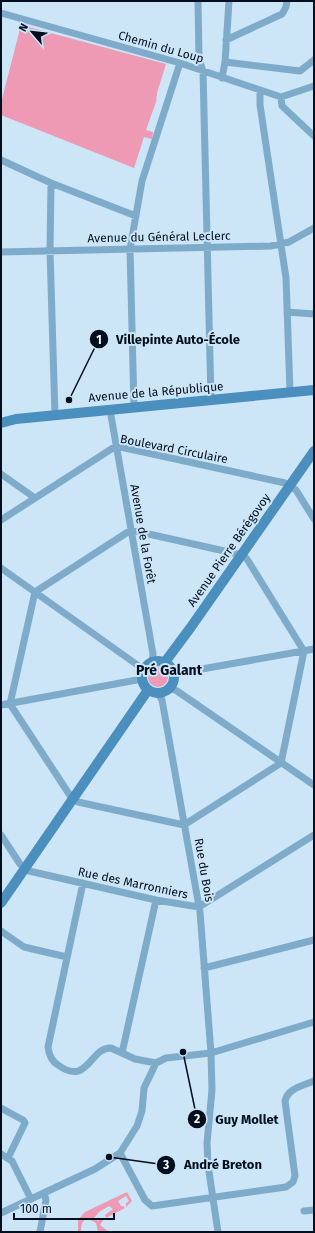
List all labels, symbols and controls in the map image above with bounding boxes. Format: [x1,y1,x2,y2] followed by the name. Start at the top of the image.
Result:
[12,12,52,52] north arrow
[16,21,31,34] text: N
[117,28,205,66] street label: Chemin du Loup
[87,229,231,245] street label: Avenue du Général Leclerc
[89,327,248,352] callout: Villepinte Auto-École
[115,331,240,347] text: Villepinte Auto-École
[96,333,102,347] text: 1
[88,379,224,405] street label: Avenue de la République
[119,432,229,466] street label: Boulevard Circulaire
[127,483,159,585] street label: Avenue de la Forêt
[185,491,273,609] street label: Avenue Pierre Bérégovoy
[136,662,203,679] district label: Pré Galant
[191,837,217,903] street label: Rue du Bois
[77,864,190,902] street label: Rue des Marronniers
[187,1107,286,1132] callout: Guy Mollet
[194,1112,200,1126] text: 2
[215,1112,280,1127] text: Guy Mollet
[156,1152,270,1177] callout: André Breton
[183,1157,262,1172] text: André Breton
[162,1158,169,1172] text: 3
[14,1195,114,1221] scale bar
[20,1202,52,1216] text: 100 m

